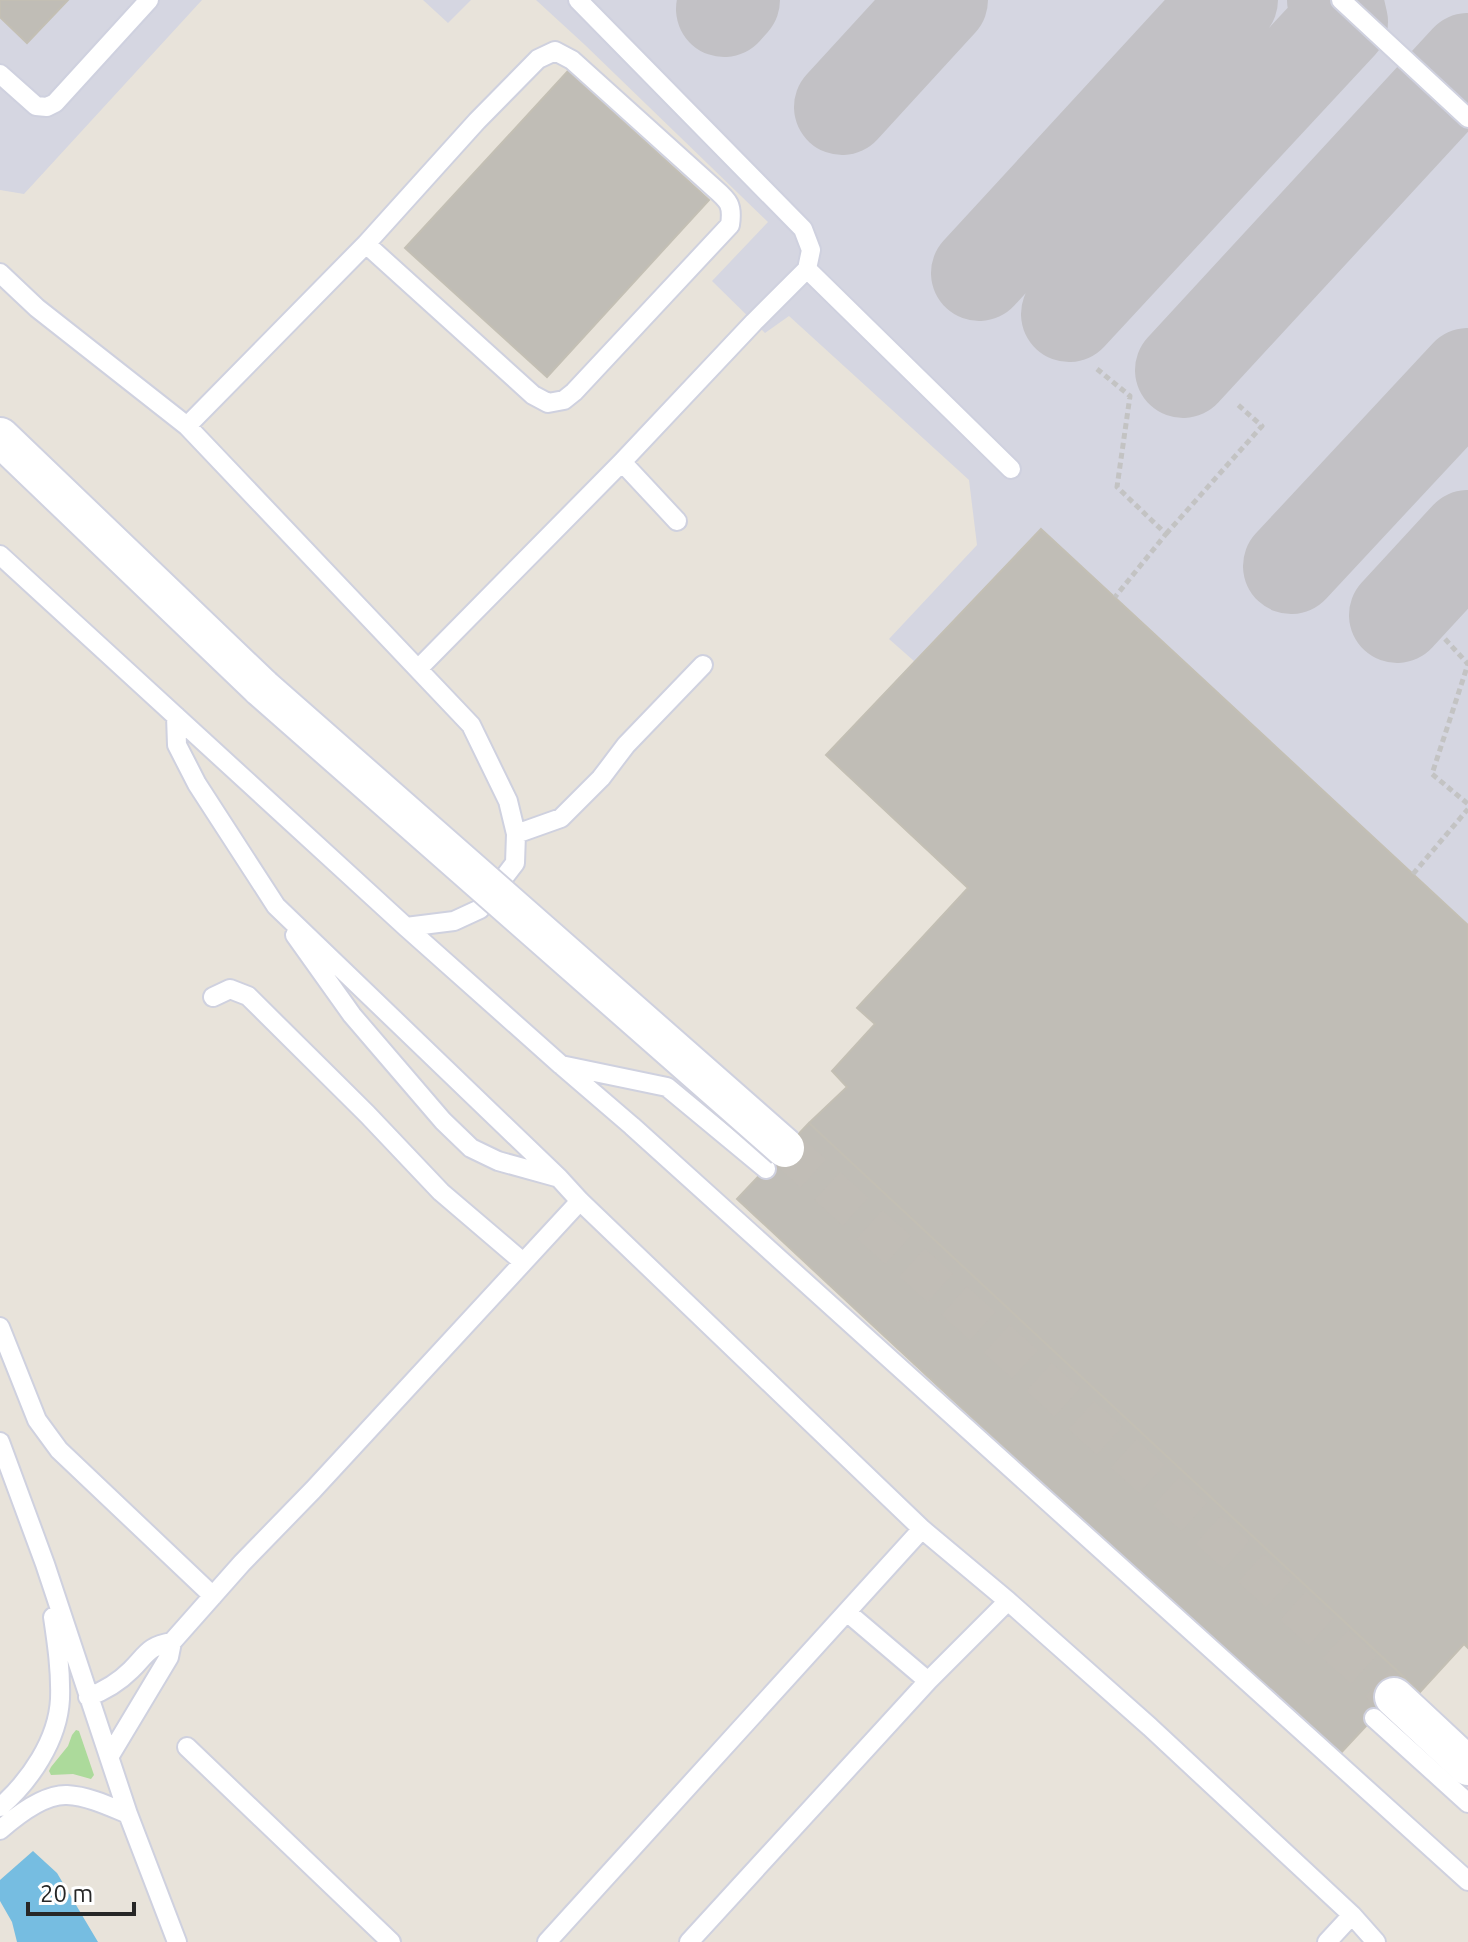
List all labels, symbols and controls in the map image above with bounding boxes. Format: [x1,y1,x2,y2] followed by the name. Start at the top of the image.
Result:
[28,1866,134,1916] scale bar
[40,1880,93,1907] text: 20 m

